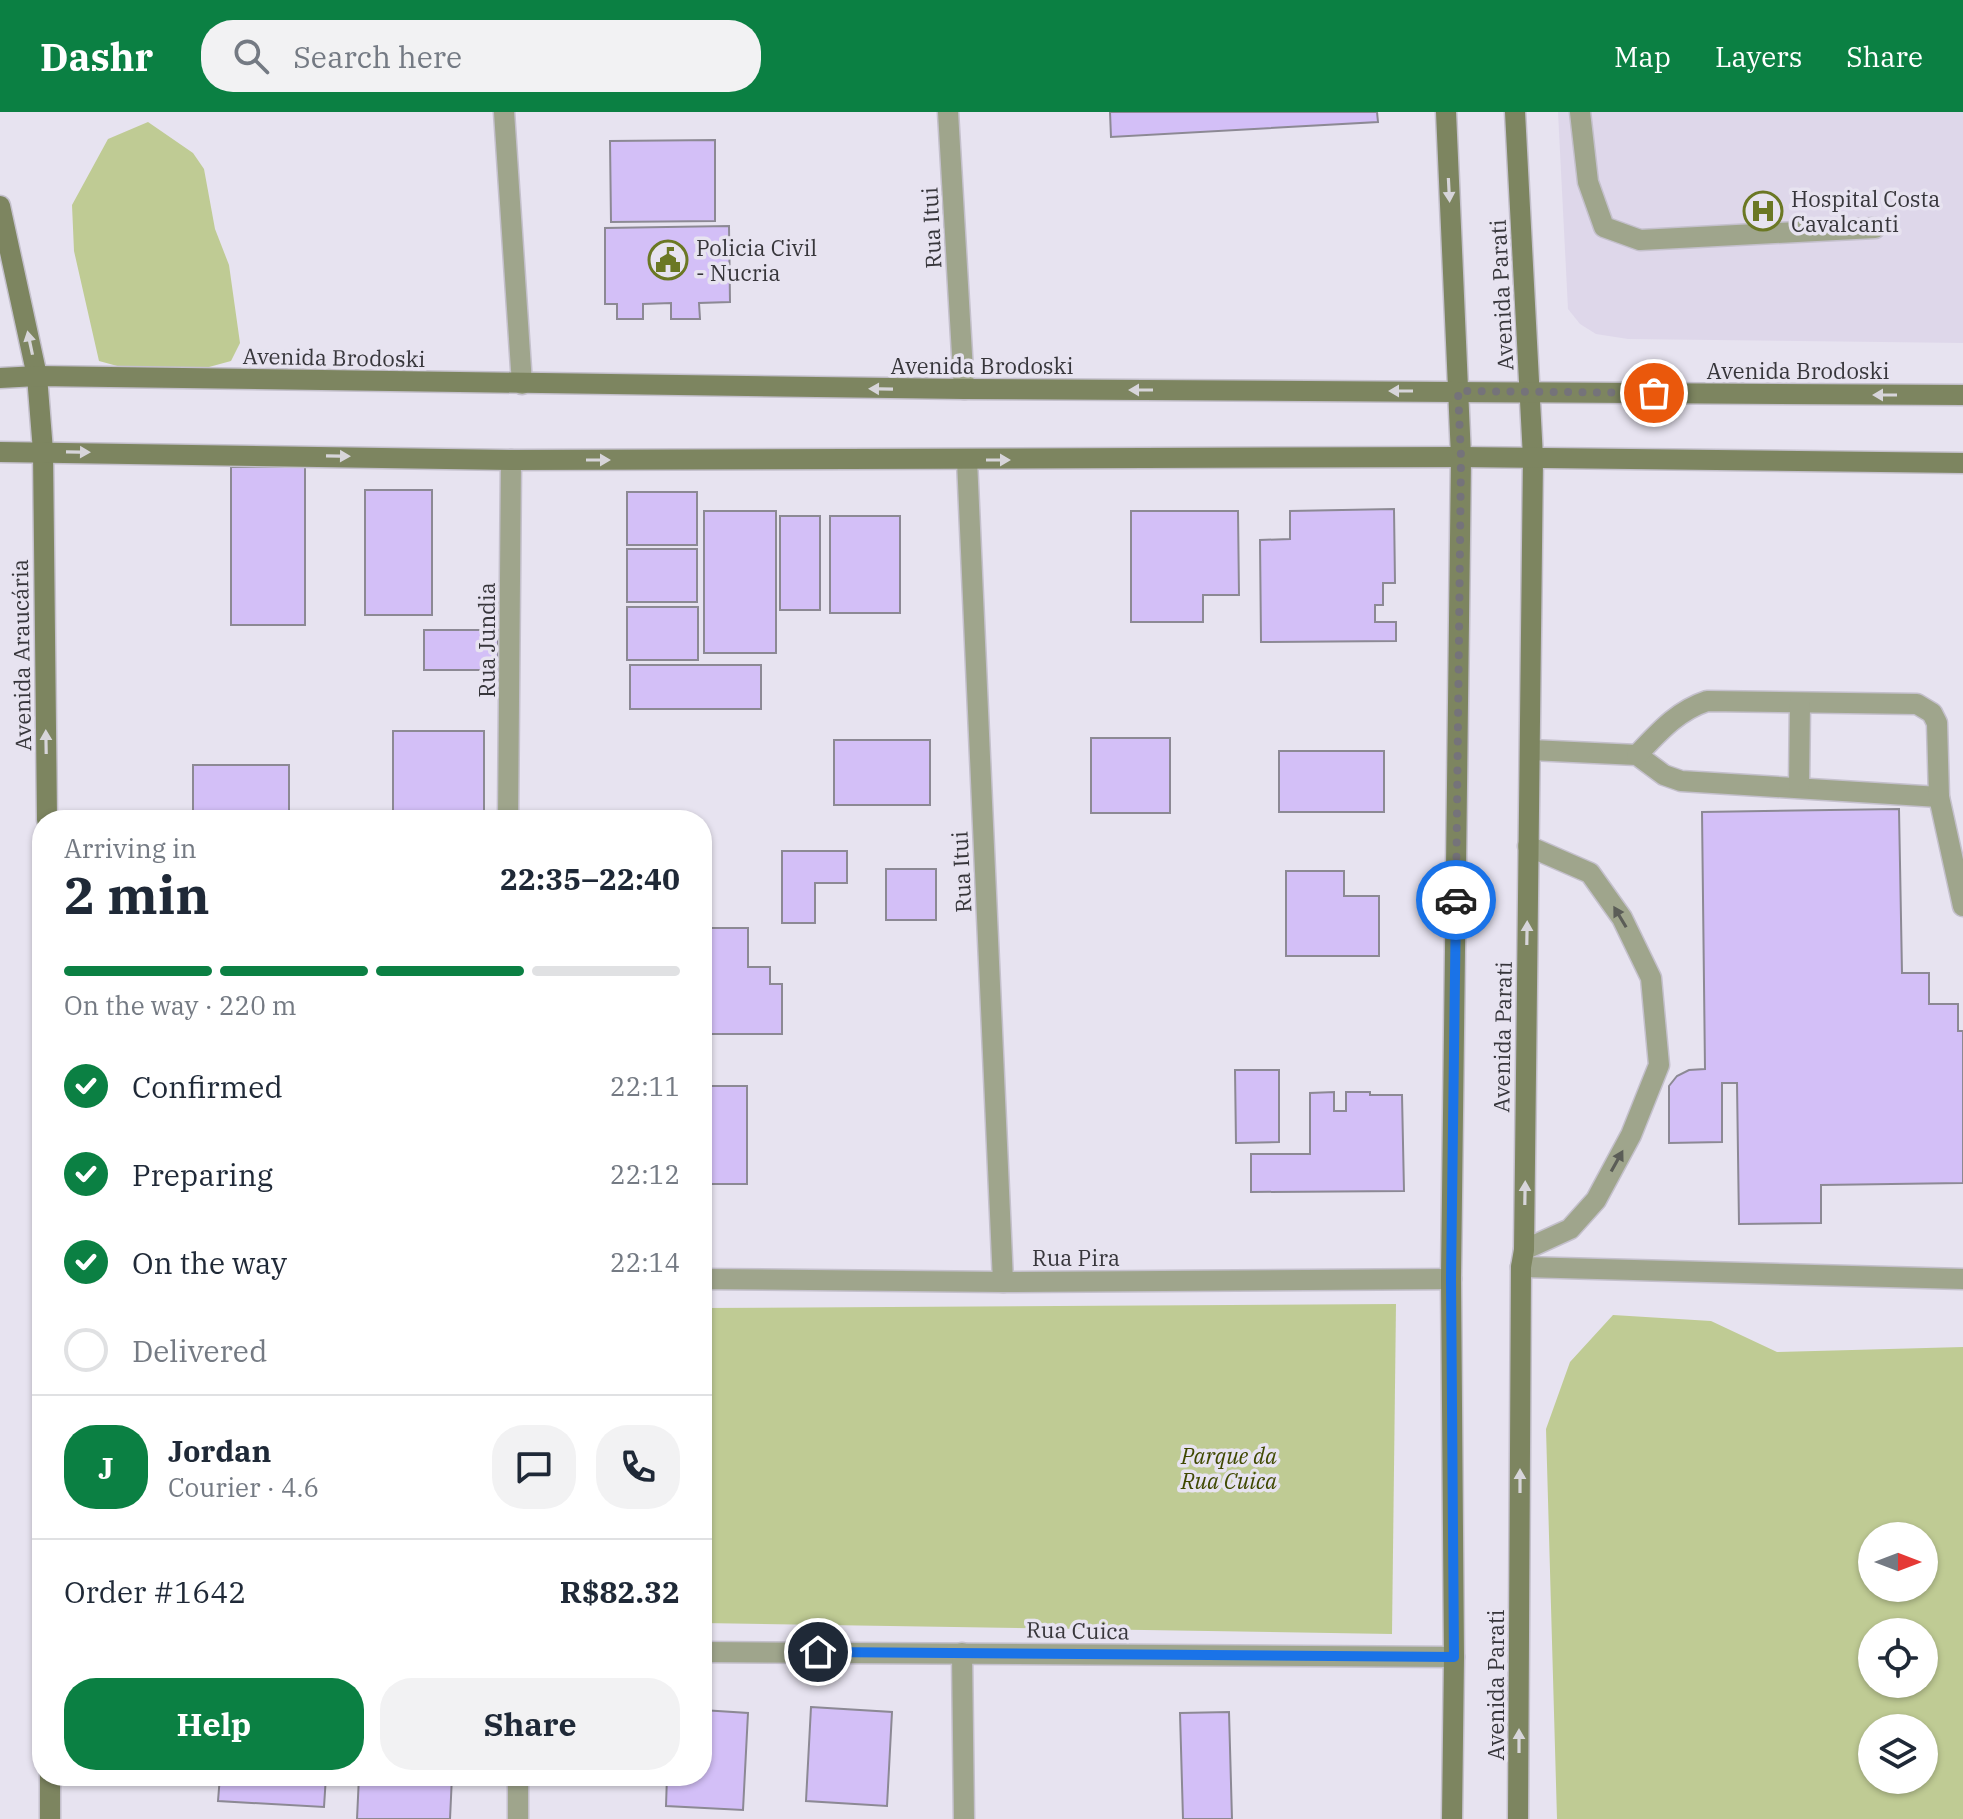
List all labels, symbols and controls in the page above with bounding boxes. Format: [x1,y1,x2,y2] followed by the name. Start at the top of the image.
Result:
[201,20,761,92] search box
[40,32,153,81] text: Dashr
[229,34,273,78] icon: search
[293,37,462,76] text: Search here
[1614,38,1671,75] text: Map
[1715,38,1802,75] text: Layers
[1846,38,1923,75] text: Share
[1443,178,1456,203] one-way arrow
[1791,184,1940,238] place label: Hospital Costa Cavalcanti
[914,187,948,269] street label: Rua Itui
[1742,190,1784,232] hospital icon: Hospital Costa Cavalcanti
[1483,219,1519,371] street label: Avenida Parati
[696,233,817,287] place label: Policia Civil - Nucria
[647,239,689,281] public building icon: Policia Civil - Nucria
[23,330,36,355] one-way arrow
[242,341,426,373] street label: Avenida Brodoski
[891,351,1073,380] street label: Avenida Brodoski
[1707,356,1889,385] street label: Avenida Brodoski
[1620,359,1688,427] pin
[1632,371,1676,415] icon: bag
[868,382,893,395] one-way arrow
[1128,384,1153,396] one-way arrow
[1388,385,1413,397] one-way arrow
[1872,388,1897,401] one-way arrow
[66,445,91,458] one-way arrow
[326,450,351,463] one-way arrow
[986,453,1011,466] one-way arrow
[586,454,611,466] one-way arrow
[5,559,37,751] street label: Avenida Araucária
[472,582,501,698] street label: Rua Jundia
[40,729,52,754] one-way arrow
[64,831,197,865] text: Arriving in
[944,831,978,913] street label: Rua Itui
[500,859,680,898] text: 22:35–22:40
[1416,860,1496,940] courier
[64,861,210,928] text: 2 min
[1434,878,1478,922] icon: car
[1613,907,1628,928] one-way arrow
[1521,920,1533,945] one-way arrow
[1486,961,1518,1113] street label: Avenida Parati
[64,988,297,1022] text: On the way · 220 m
[64,1064,108,1108] icon: check
[132,1067,283,1106] text: Confirmed
[610,1069,680,1103] text: 22:11
[1610,1150,1624,1172] one-way arrow
[64,1152,108,1196] icon: check
[132,1155,273,1194] text: Preparing
[610,1157,680,1191] text: 22:12
[1519,1180,1531,1205] one-way arrow
[64,1240,108,1284] icon: check
[132,1243,287,1282] text: On the way
[1032,1243,1120,1272] street label: Rua Pira
[610,1245,680,1279] text: 22:14
[132,1331,267,1370] text: Delivered
[492,1425,576,1509] button: chat
[596,1425,680,1509] button: phone
[168,1431,271,1470] text: Jordan
[1180,1441,1277,1495] park label: Parque da Rua Cuica
[98,1448,114,1487] text: J
[1514,1468,1526,1493] one-way arrow
[168,1470,319,1504] text: Courier · 4.6
[1858,1522,1938,1602] north arrow
[1858,1522,1938,1794] map controls
[64,1572,246,1611] text: Order #1642
[560,1572,680,1611] text: R$82.32
[1481,1609,1510,1761] street label: Avenida Parati
[1026,1615,1130,1645] street label: Rua Cuica
[784,1618,852,1686] pin
[1858,1618,1938,1698] button: locate
[796,1630,840,1674] icon: home
[64,1678,364,1770] button: Help
[380,1678,680,1770] button: Share
[1858,1714,1938,1794] button: layers
[1513,1728,1525,1753] one-way arrow

